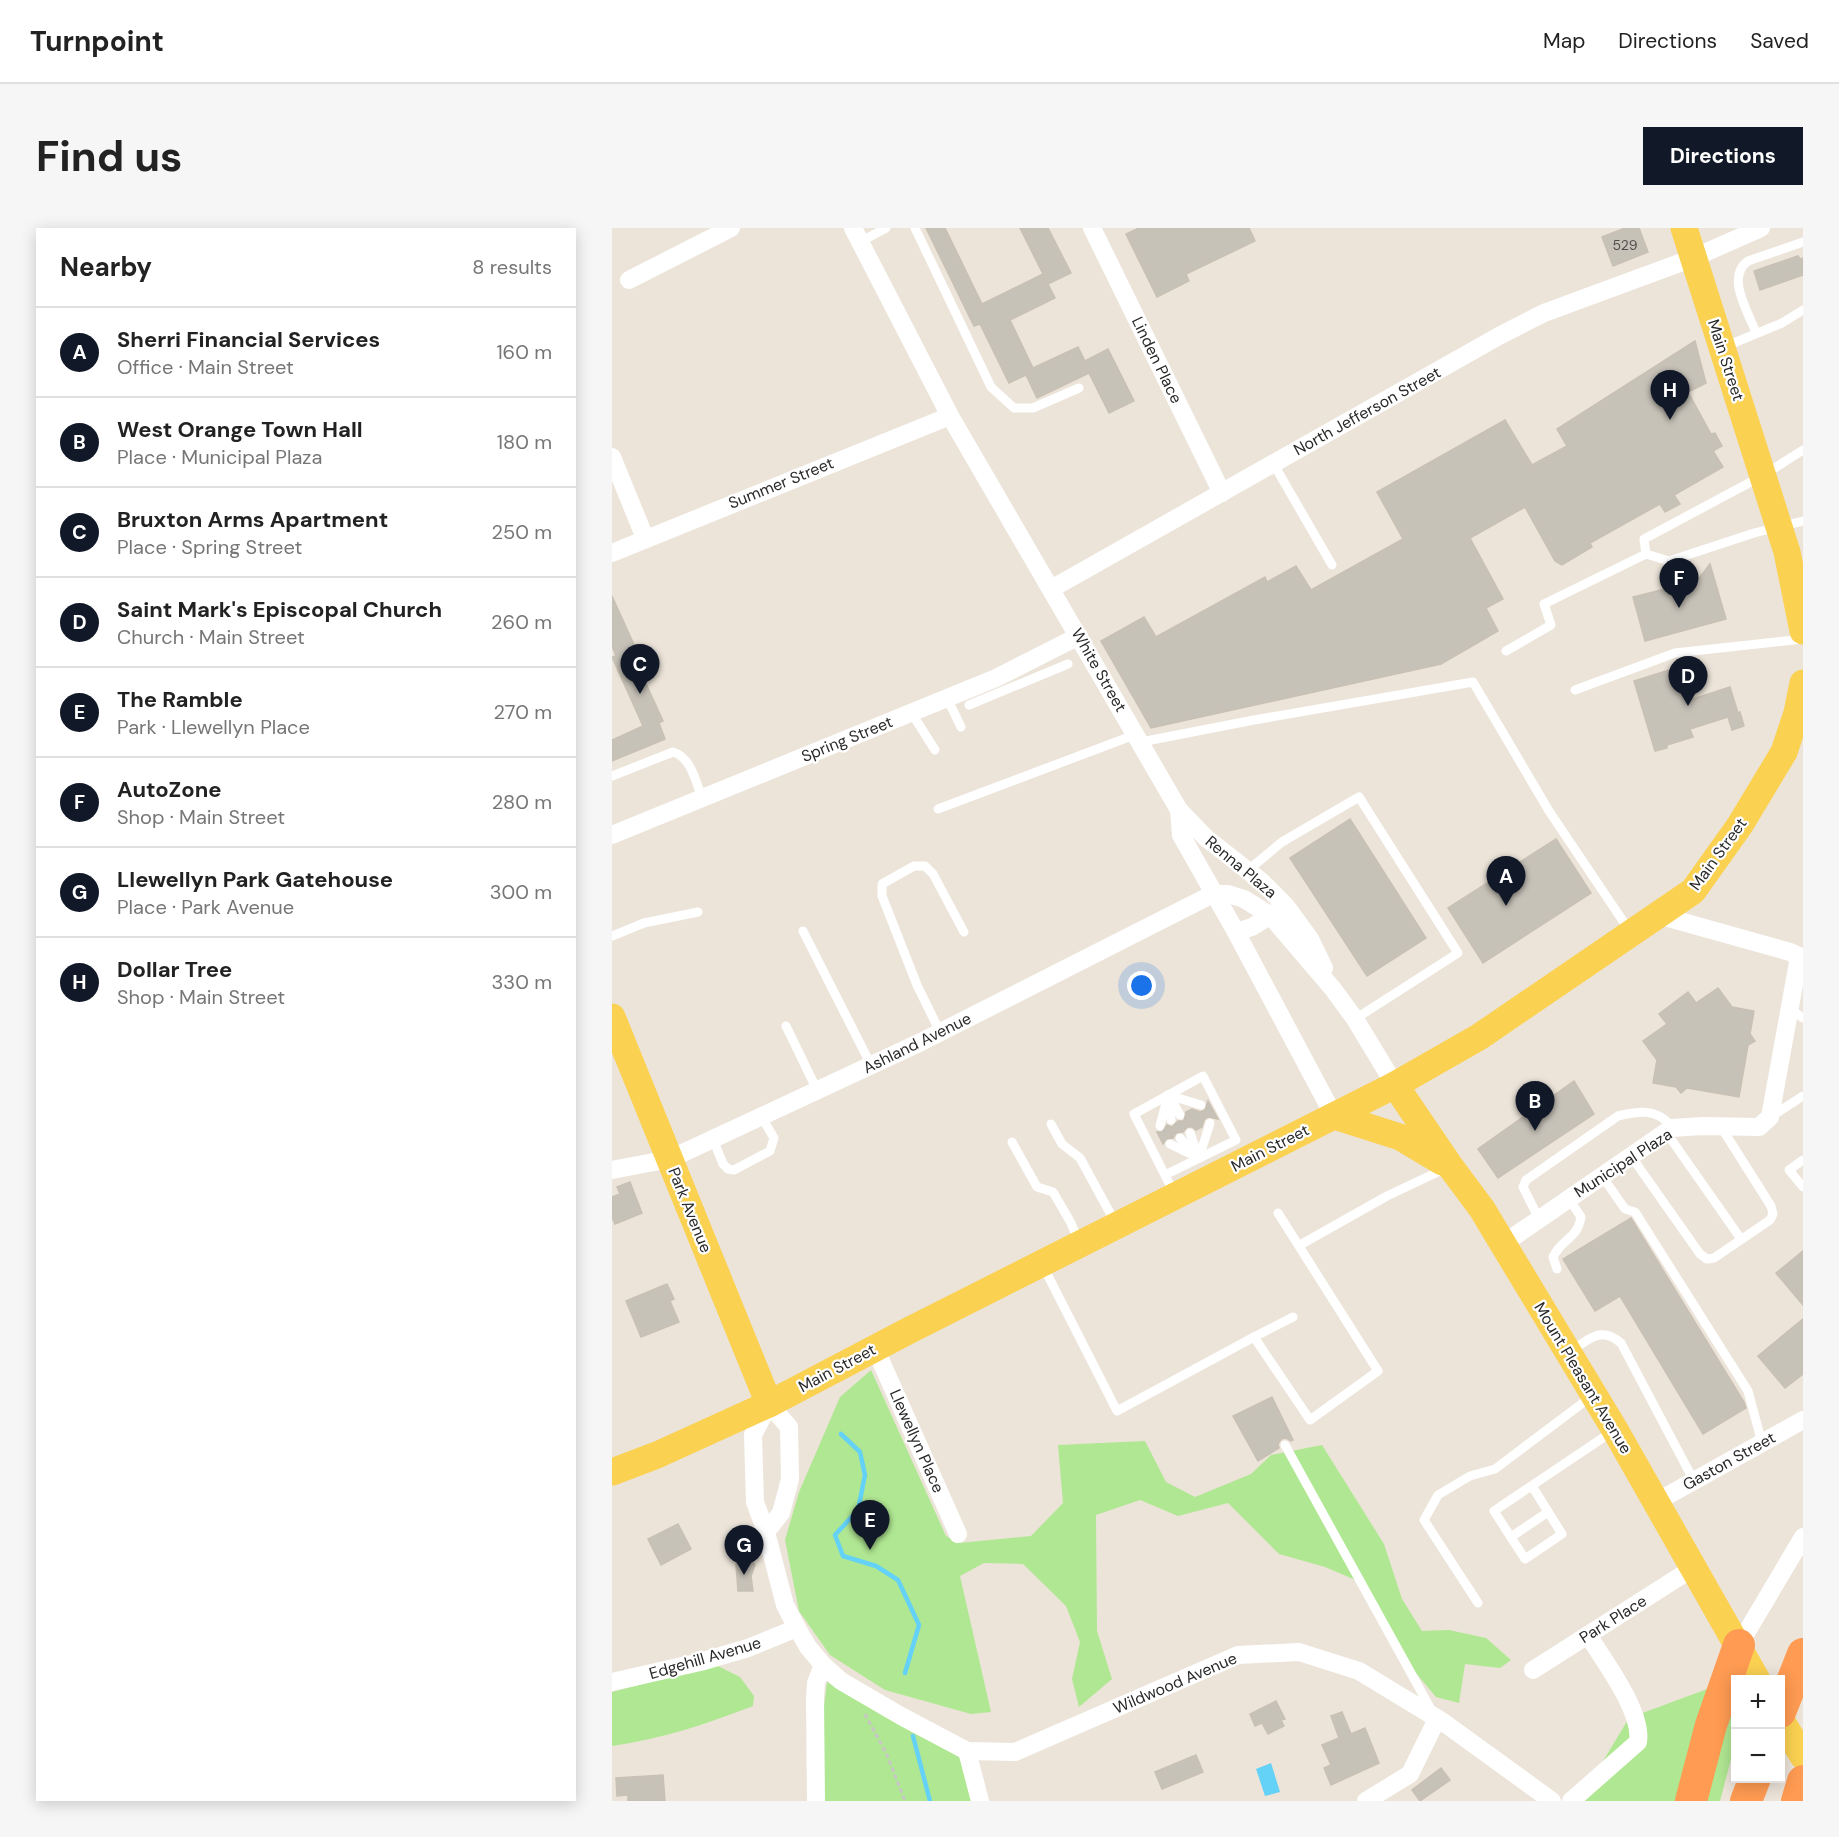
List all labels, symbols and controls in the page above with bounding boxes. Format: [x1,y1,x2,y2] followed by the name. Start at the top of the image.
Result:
[30,23,164,60] text: Turnpoint
[1543,27,1585,55] text: Map
[1618,27,1717,55] text: Directions
[1750,27,1809,55] text: Saved
[1643,127,1803,185] button: Directions
[36,129,182,184] text: Find us
[1612,236,1638,254] house number: 529
[60,250,152,284] text: Nearby
[472,254,552,280] text: 8 results
[1127,313,1187,407] street label: Linden Place
[1703,316,1749,404] street label: Main Street
[117,325,380,354] text: Sherri Financial Services
[72,339,87,365] text: A
[496,339,552,365] text: 160 m
[117,354,294,380] text: Office · Main Street
[1290,362,1444,460] street label: North Jefferson Street
[1650,370,1690,420] pin: H
[117,415,363,444] text: West Orange Town Hall
[73,429,86,455] text: B
[497,429,552,455] text: 180 m
[117,444,322,470] text: Place · Municipal Plaza
[725,452,837,514] street label: Summer Street
[117,505,388,534] text: Bruxton Arms Apartment
[72,519,87,545] text: C
[491,519,552,545] text: 250 m
[117,534,302,560] text: Place · Spring Street
[1660,558,1698,608] pin: F
[117,595,442,624] text: Saint Mark's Episcopal Church
[72,609,87,635] text: D
[491,609,552,635] text: 260 m
[117,624,305,650] text: Church · Main Street
[1067,624,1131,716] street label: White Street
[621,644,660,694] pin: C
[1668,656,1708,706] pin: D
[117,685,243,714] text: The Ramble
[74,699,85,725] text: E
[494,699,552,725] text: 270 m
[798,711,896,767] street label: Spring Street
[117,714,310,740] text: Park · Llewellyn Place
[117,775,222,804] text: AutoZone
[74,789,85,815] text: F
[492,789,552,815] text: 280 m
[117,804,285,830] text: Shop · Main Street
[1685,814,1751,894] street label: Main Street
[1201,831,1281,903] street label: Renna Plaza
[1486,856,1526,906] pin: A
[117,865,393,894] text: Llewellyn Park Gatehouse
[72,879,87,905] text: G
[490,879,552,905] text: 300 m
[117,894,294,920] text: Place · Park Avenue
[117,955,232,984] text: Dollar Tree
[72,969,87,995] text: H
[492,969,552,995] text: 330 m
[1127,971,1156,1000] your location
[117,984,285,1010] text: Shop · Main Street
[859,1008,975,1078] street label: Ashland Avenue
[1516,1082,1554,1131] pin: B
[1227,1119,1313,1177] street label: Main Street
[1570,1123,1676,1203] street label: Municipal Plaza
[663,1164,717,1256] street label: Park Avenue
[1529,1298,1637,1458] street label: Mount Pleasant Avenue
[795,1339,879,1397] street label: Main Street
[885,1386,949,1496] street label: Llewellyn Place
[1679,1427,1779,1495] street label: Gaston Street
[850,1500,890,1550] pin: E
[724,1526,764,1575] pin: G
[1575,1590,1651,1648] street label: Park Place
[647,1632,763,1684] street label: Edgehill Avenue
[1110,1647,1240,1719] street label: Wildwood Avenue
[1731,1675,1785,1783] map controls
[1731,1675,1785,1729] button: +
[1731,1729,1785,1783] button: −

